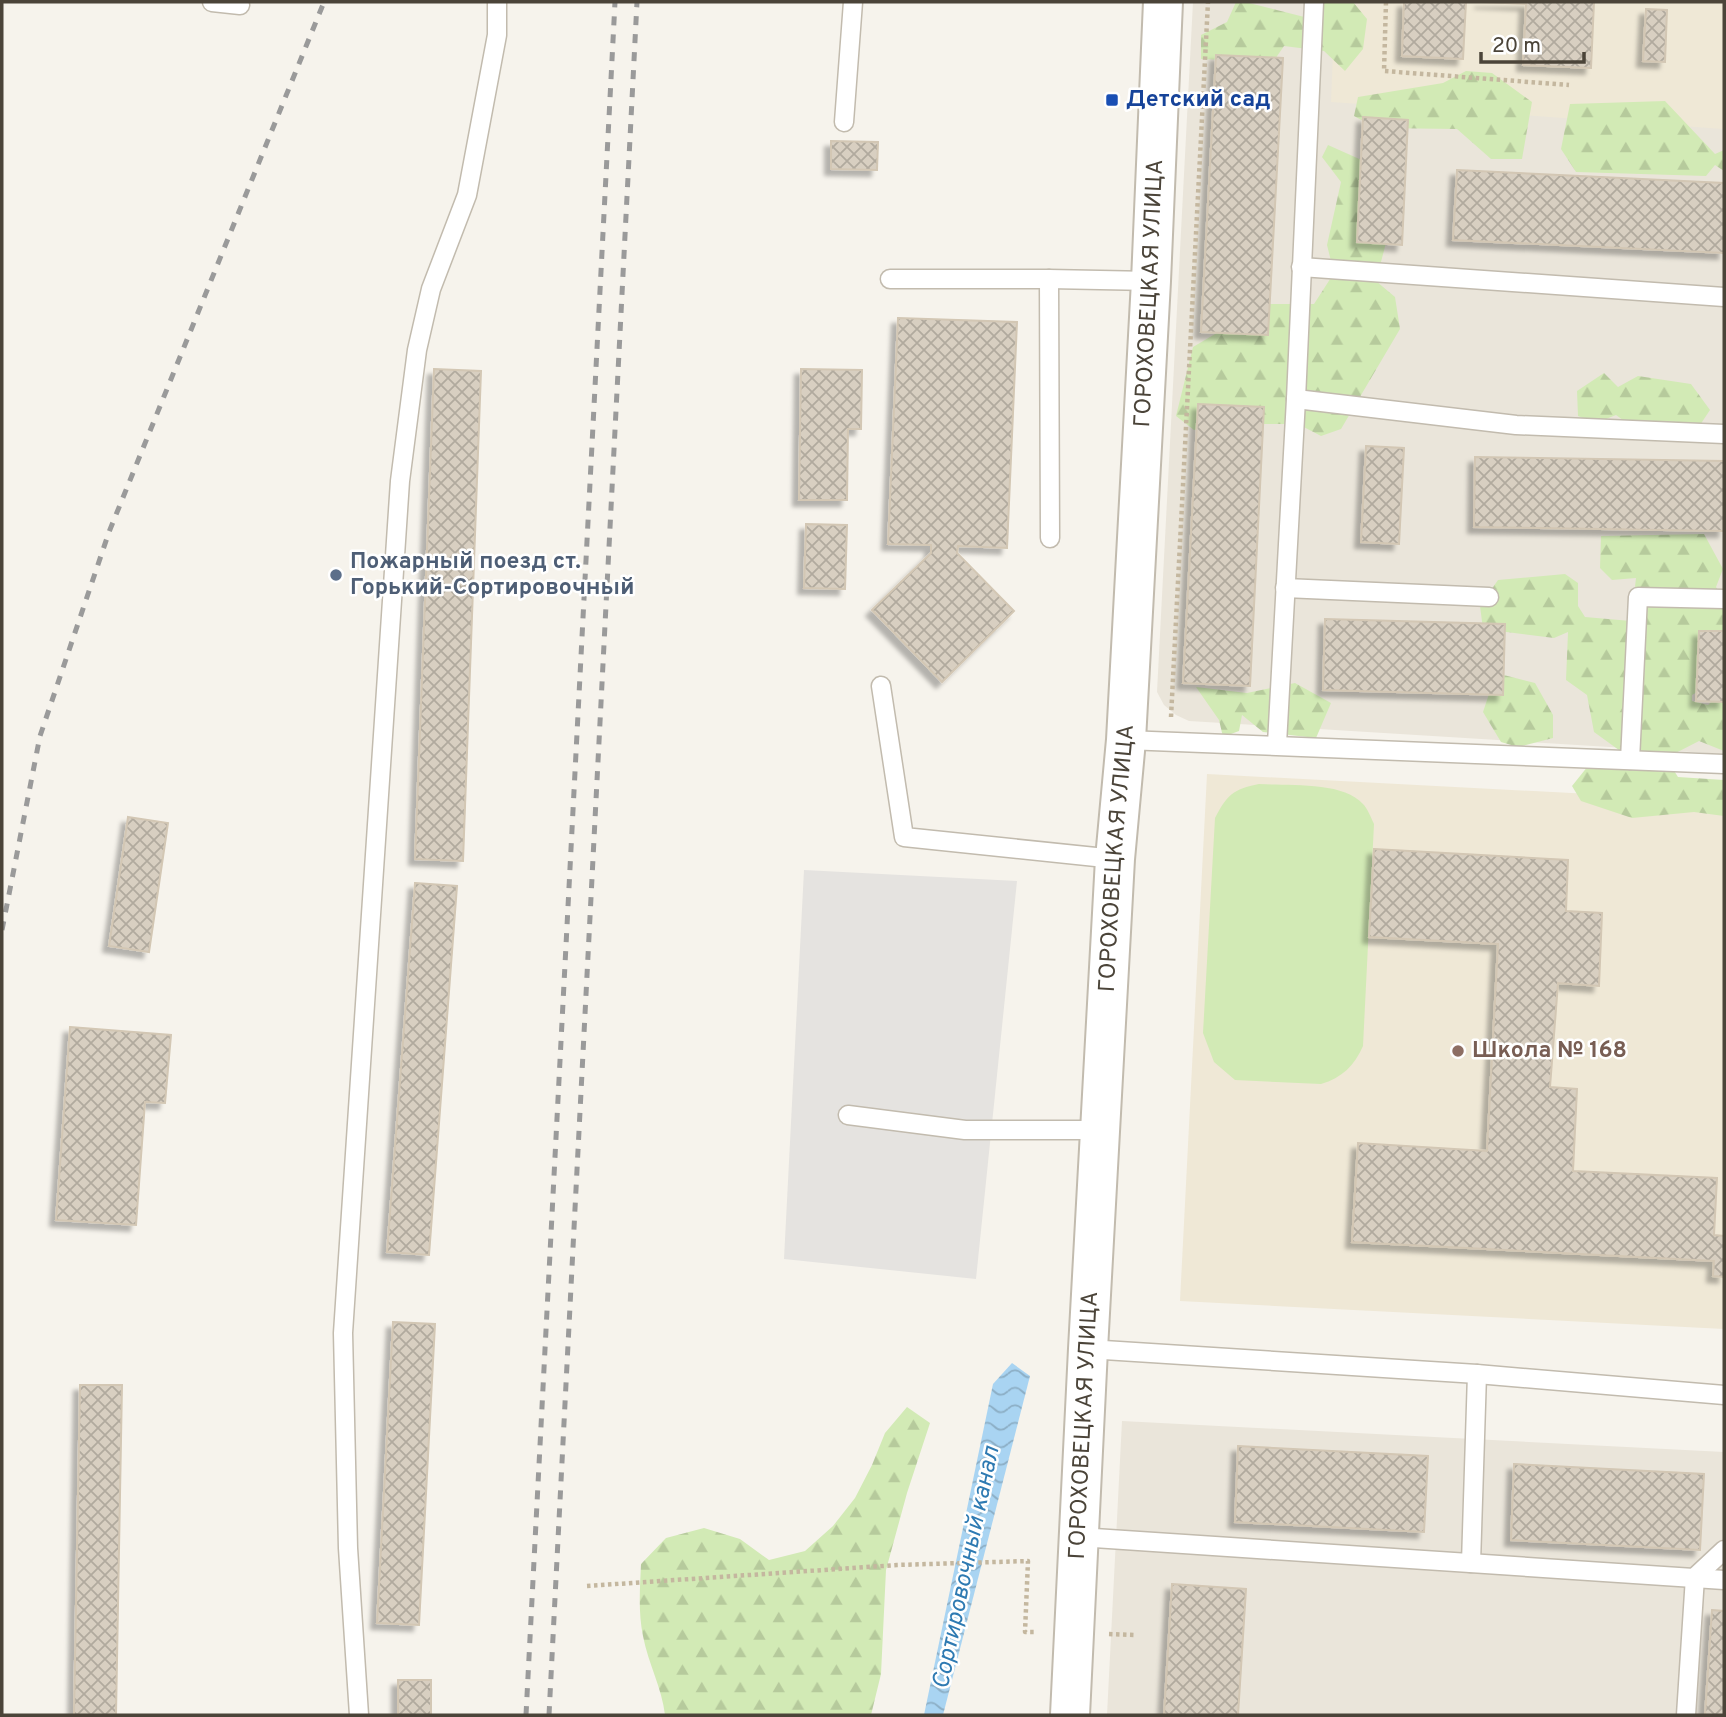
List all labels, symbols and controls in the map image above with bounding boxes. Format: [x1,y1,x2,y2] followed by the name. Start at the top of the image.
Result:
[1481,21,1584,65] scale bar
[1492,33,1541,60] text: 20 m
[1126,86,1271,115] place label: Детский сад
[1104,92,1120,108] marker: Детский сад
[1129,159,1171,428] street label: ГОРОХОВЕЦКАЯ УЛИЦА
[350,548,634,603] place label: Пожарный поезд ст. Горький-Сортировочный
[328,567,344,583] marker: Пожарный поезд ст. Горький-Сортировочный
[1093,724,1141,993] street label: ГОРОХОВЕЦКАЯ УЛИЦА
[1472,1037,1627,1066] place label: Школа № 168
[1450,1043,1466,1059] marker: Школа № 168
[1063,1291,1106,1560] street label: ГОРОХОВЕЦКАЯ УЛИЦА
[927,1443,1008,1692] water label: Сортировочный канал

